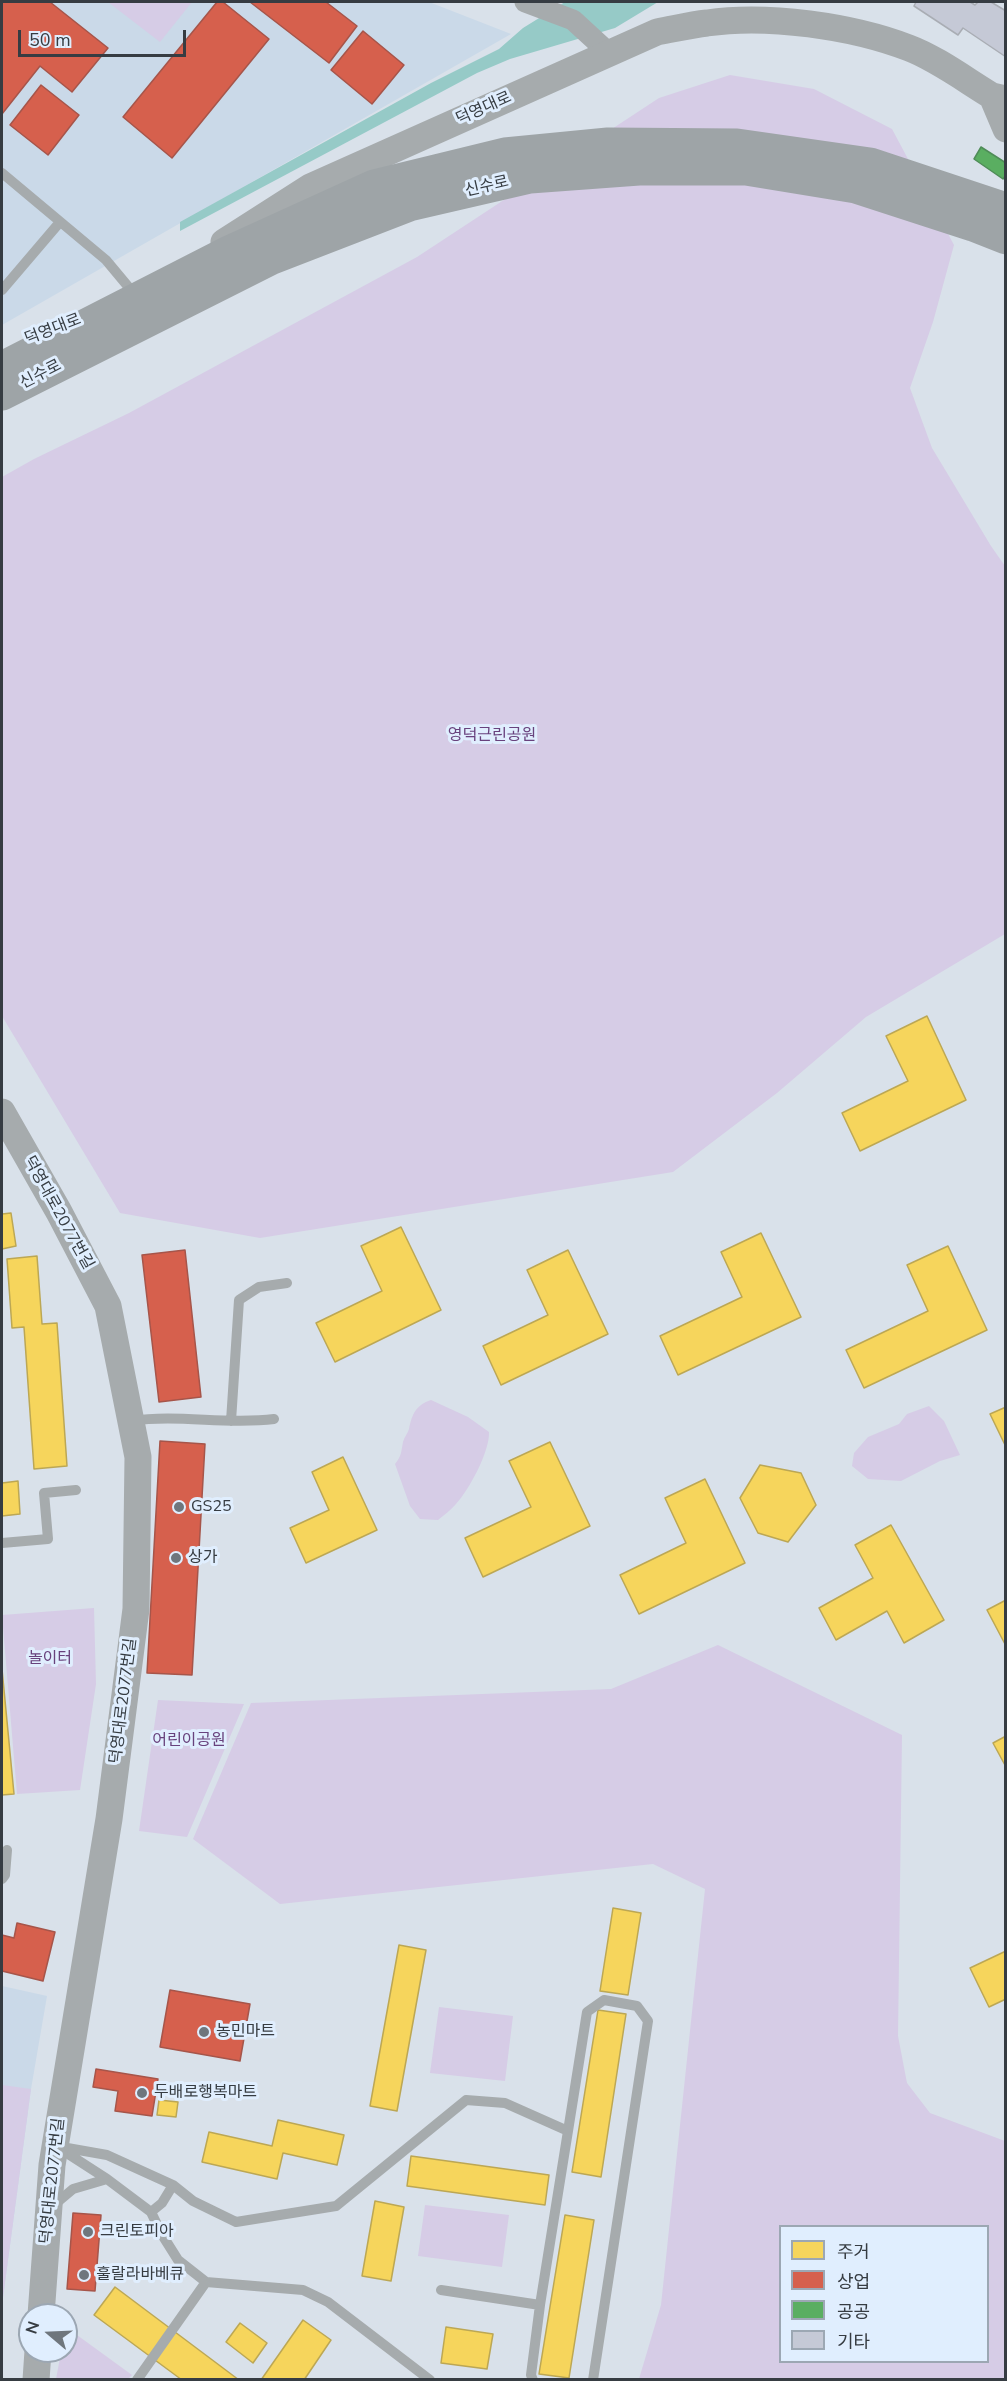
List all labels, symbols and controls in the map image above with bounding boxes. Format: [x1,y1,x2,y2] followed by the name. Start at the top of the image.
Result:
[21,18,189,56] scale bar
[29,28,71,52] text: 50 m
[453,88,515,130] street label: 덕영대로
[463,173,511,201] street label: 신수로
[22,310,84,350] street label: 덕영대로
[17,356,65,394] street label: 신수로
[448,726,536,746] park label: 영덕근린공원
[19,1153,97,1273] street label: 덕영대로2077번길
[191,1497,232,1517] place label: GS25
[172,1500,186,1514] marker: GS25
[188,1548,217,1568] place label: 상가
[169,1551,183,1565] marker: 상가
[107,1637,141,1765] street label: 덕영대로2077번길
[28,1649,72,1669] park label: 놀이터
[152,1731,226,1751] park label: 어린이공원
[216,2022,275,2042] place label: 농민마트
[197,2025,211,2039] marker: 농민마트
[154,2083,257,2103] place label: 두배로행복마트
[135,2086,149,2100] marker: 두배로행복마트
[37,2117,69,2245] street label: 덕영대로2077번길
[100,2222,174,2242] place label: 크린토피아
[81,2225,95,2239] marker: 크린토피아
[779,2225,989,2363] legend
[837,2240,870,2264] text: 주거
[96,2265,184,2285] place label: 훌랄라바베큐
[77,2268,91,2282] marker: 훌랄라바베큐
[837,2270,870,2294] text: 상업
[837,2300,870,2324] text: 공공
[18,2303,78,2363] north arrow
[21,2319,45,2337] text: N
[837,2330,870,2354] text: 기타

